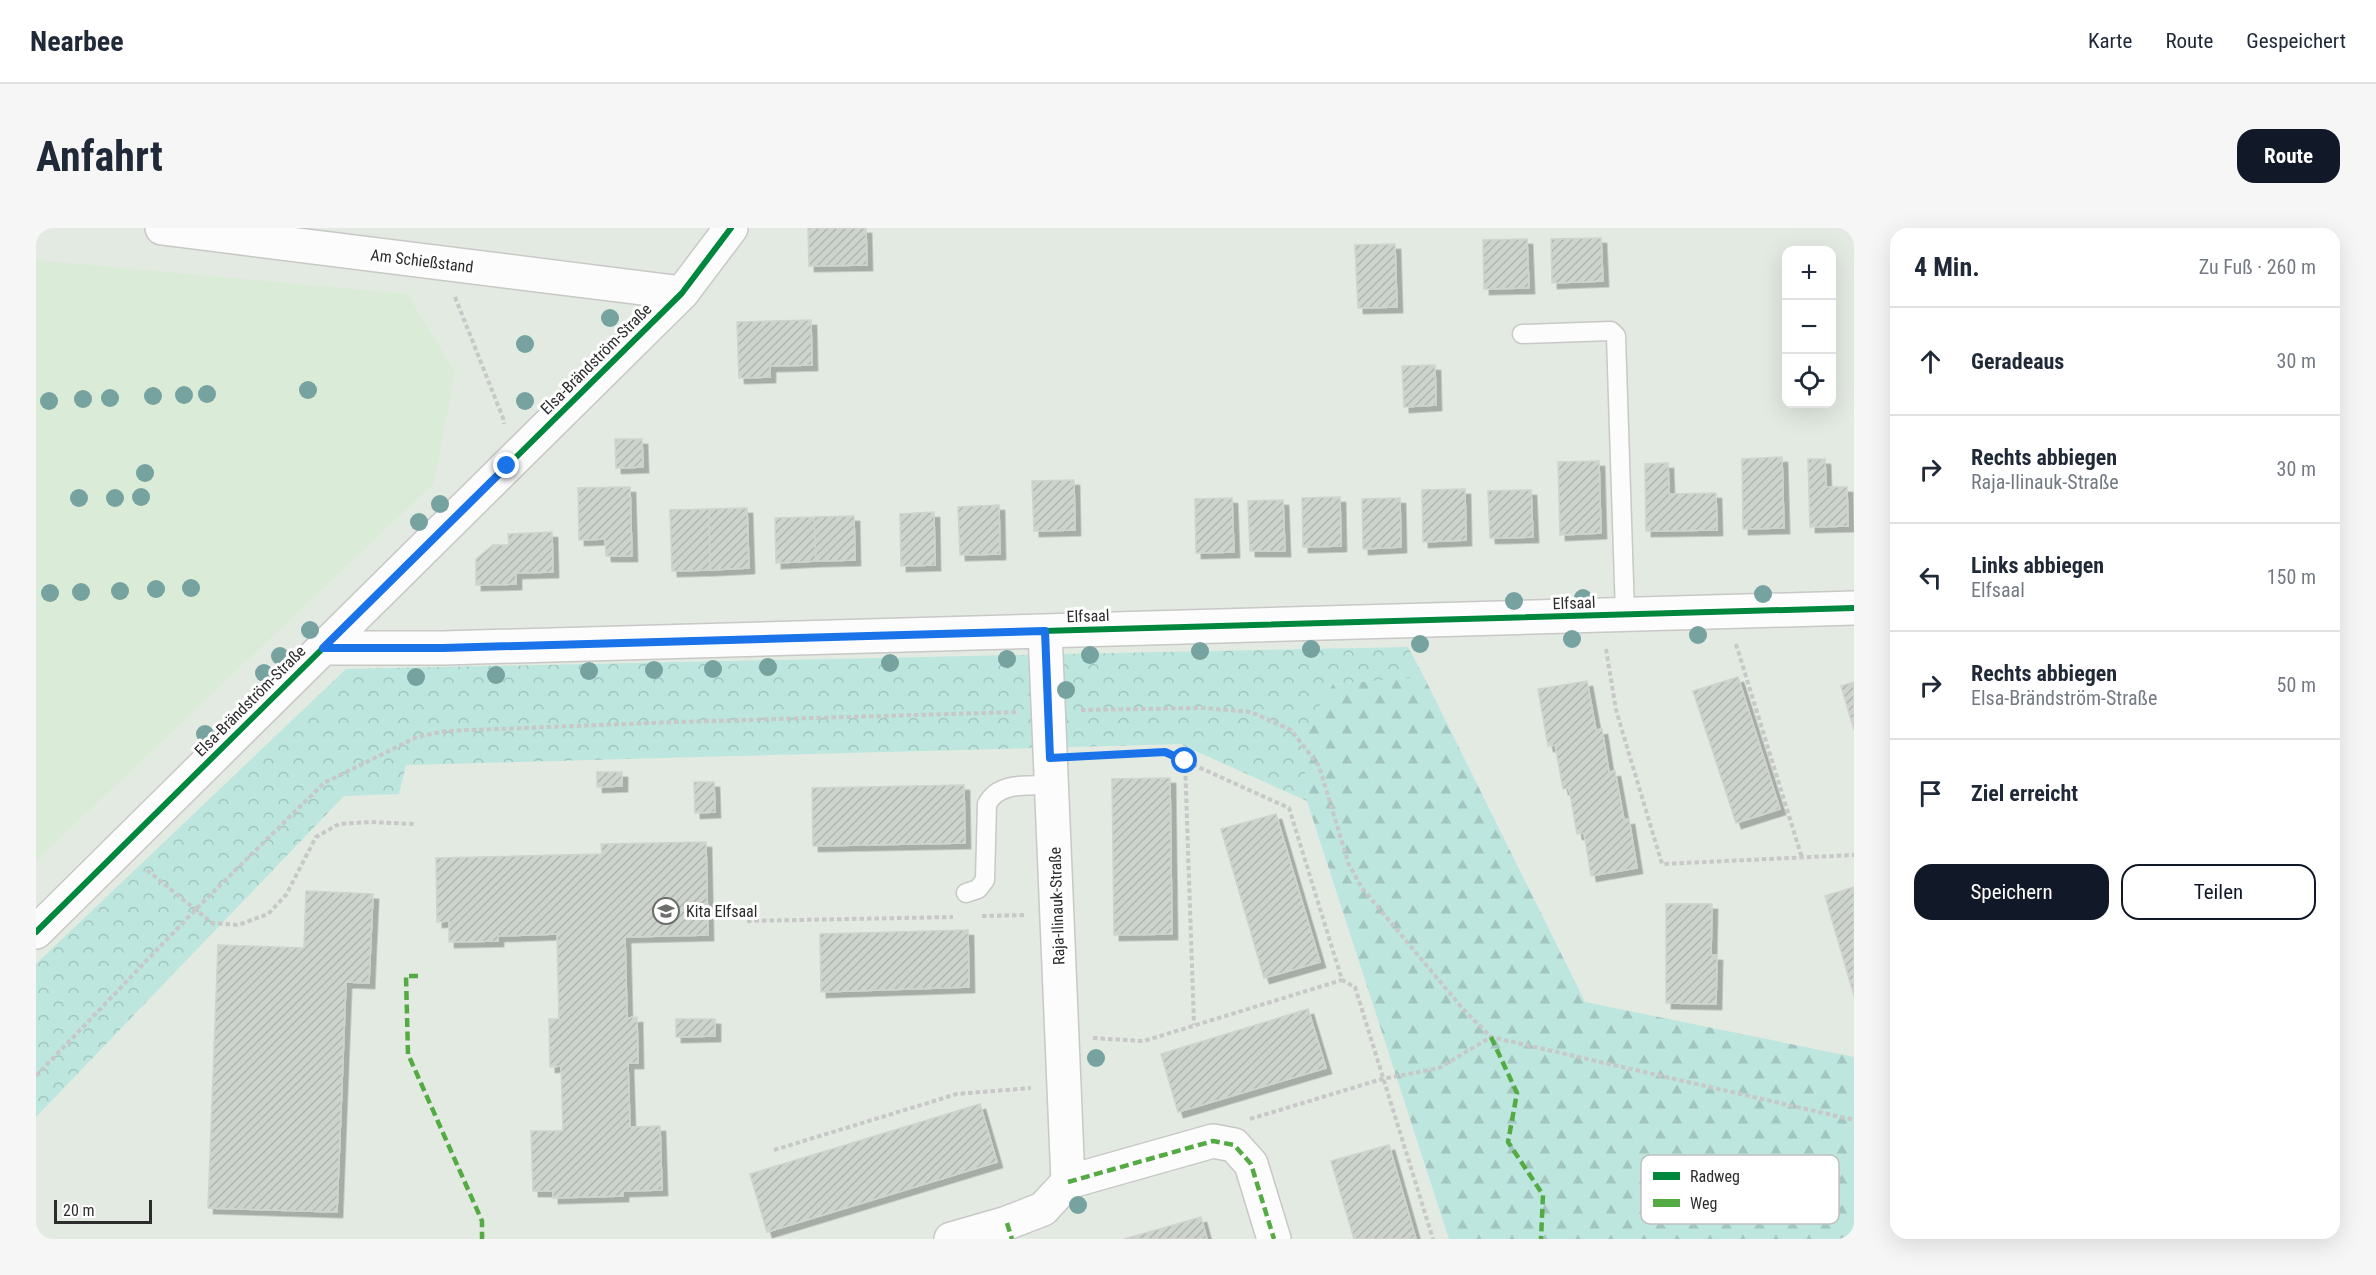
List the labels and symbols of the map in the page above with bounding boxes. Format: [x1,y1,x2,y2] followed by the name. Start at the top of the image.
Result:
[370,245,474,277] street label: Am Schießstand
[537,300,655,418] street label: Elsa-Brändström-Straße
[493,452,519,478] route end
[1552,593,1596,613] street label: Elfsaal
[1066,606,1110,626] street label: Elfsaal
[191,642,309,760] street label: Elsa-Brändström-Straße
[1171,747,1197,773] route start
[1045,847,1069,965] street label: Raja-Ilinauk-Straße
[651,896,681,926] school or university icon: Kita Elfsaal
[686,902,757,921] place label: Kita Elfsaal
[1641,1155,1839,1224] legend
[1690,1167,1740,1186] text: Radweg
[1690,1194,1717,1213] text: Weg
[54,1197,152,1224] scale bar

